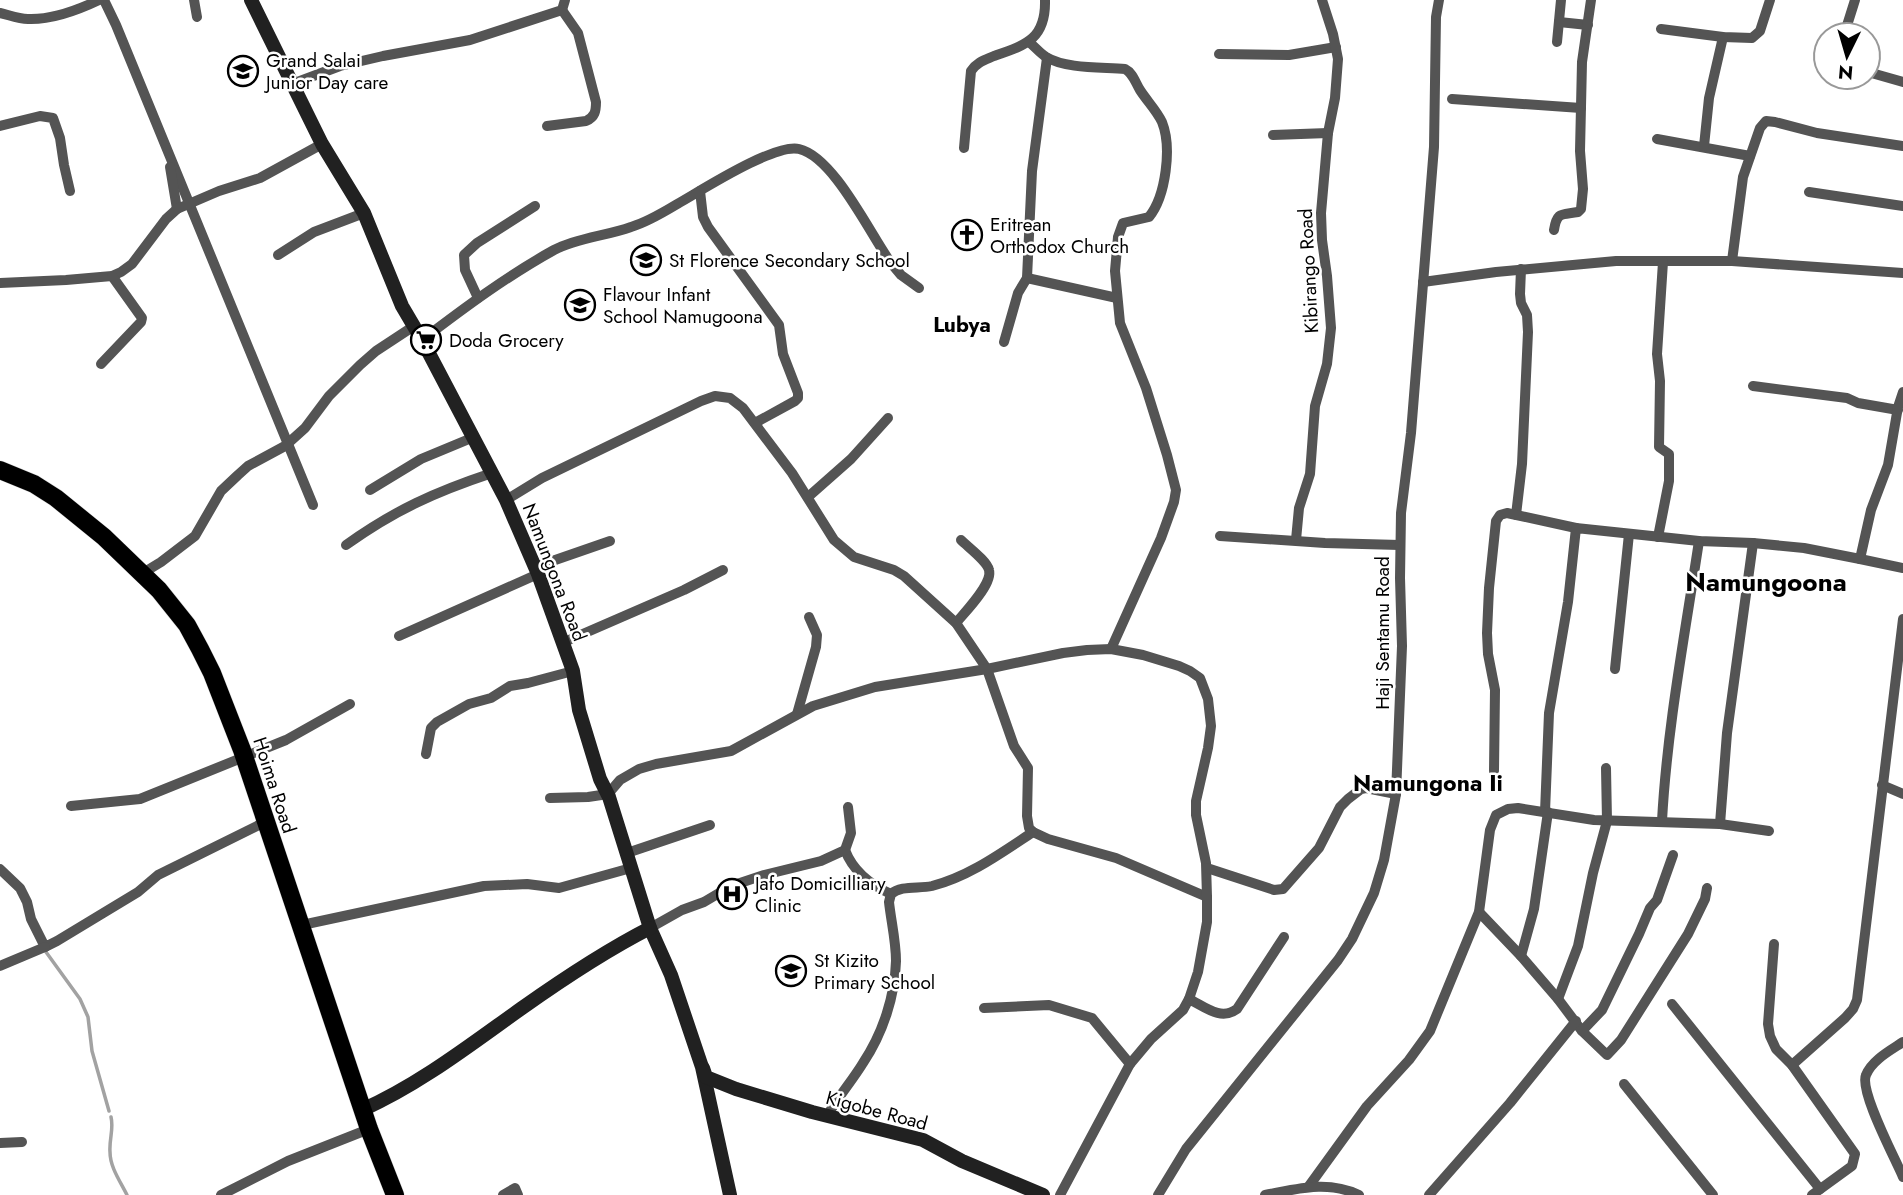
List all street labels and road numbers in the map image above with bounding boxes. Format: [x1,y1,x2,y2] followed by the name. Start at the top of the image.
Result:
[1292,208,1325,334] street label: Kibirango Road
[516,499,593,645] street label: Namungona Road
[1369,556,1396,710] street label: Haji Sentamu Road
[246,734,303,837] street label: Hoima Road
[823,1084,931,1137] street label: Kigobe Road

